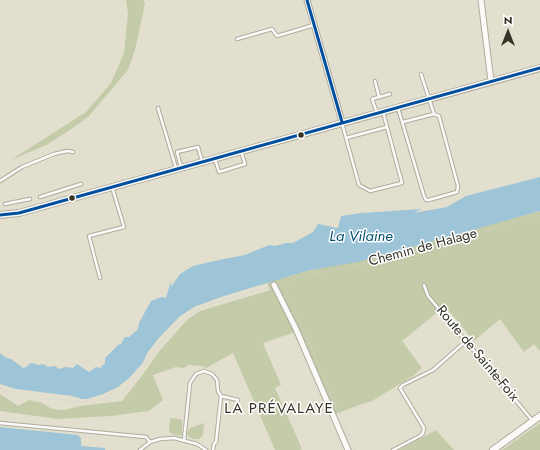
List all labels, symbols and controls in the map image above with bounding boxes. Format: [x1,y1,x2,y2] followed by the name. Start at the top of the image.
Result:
[488,12,528,52] north arrow
[504,12,512,28] text: N
[296,130,306,140] unlabelled marker
[67,193,77,203] unlabelled marker
[367,225,479,271] street label: Chemin de Halage
[329,228,393,246] water label: La Vilaine
[432,303,522,405] street label: Route de Sainte-Foix
[224,400,334,418] district label: LA PRÉVALAYE

